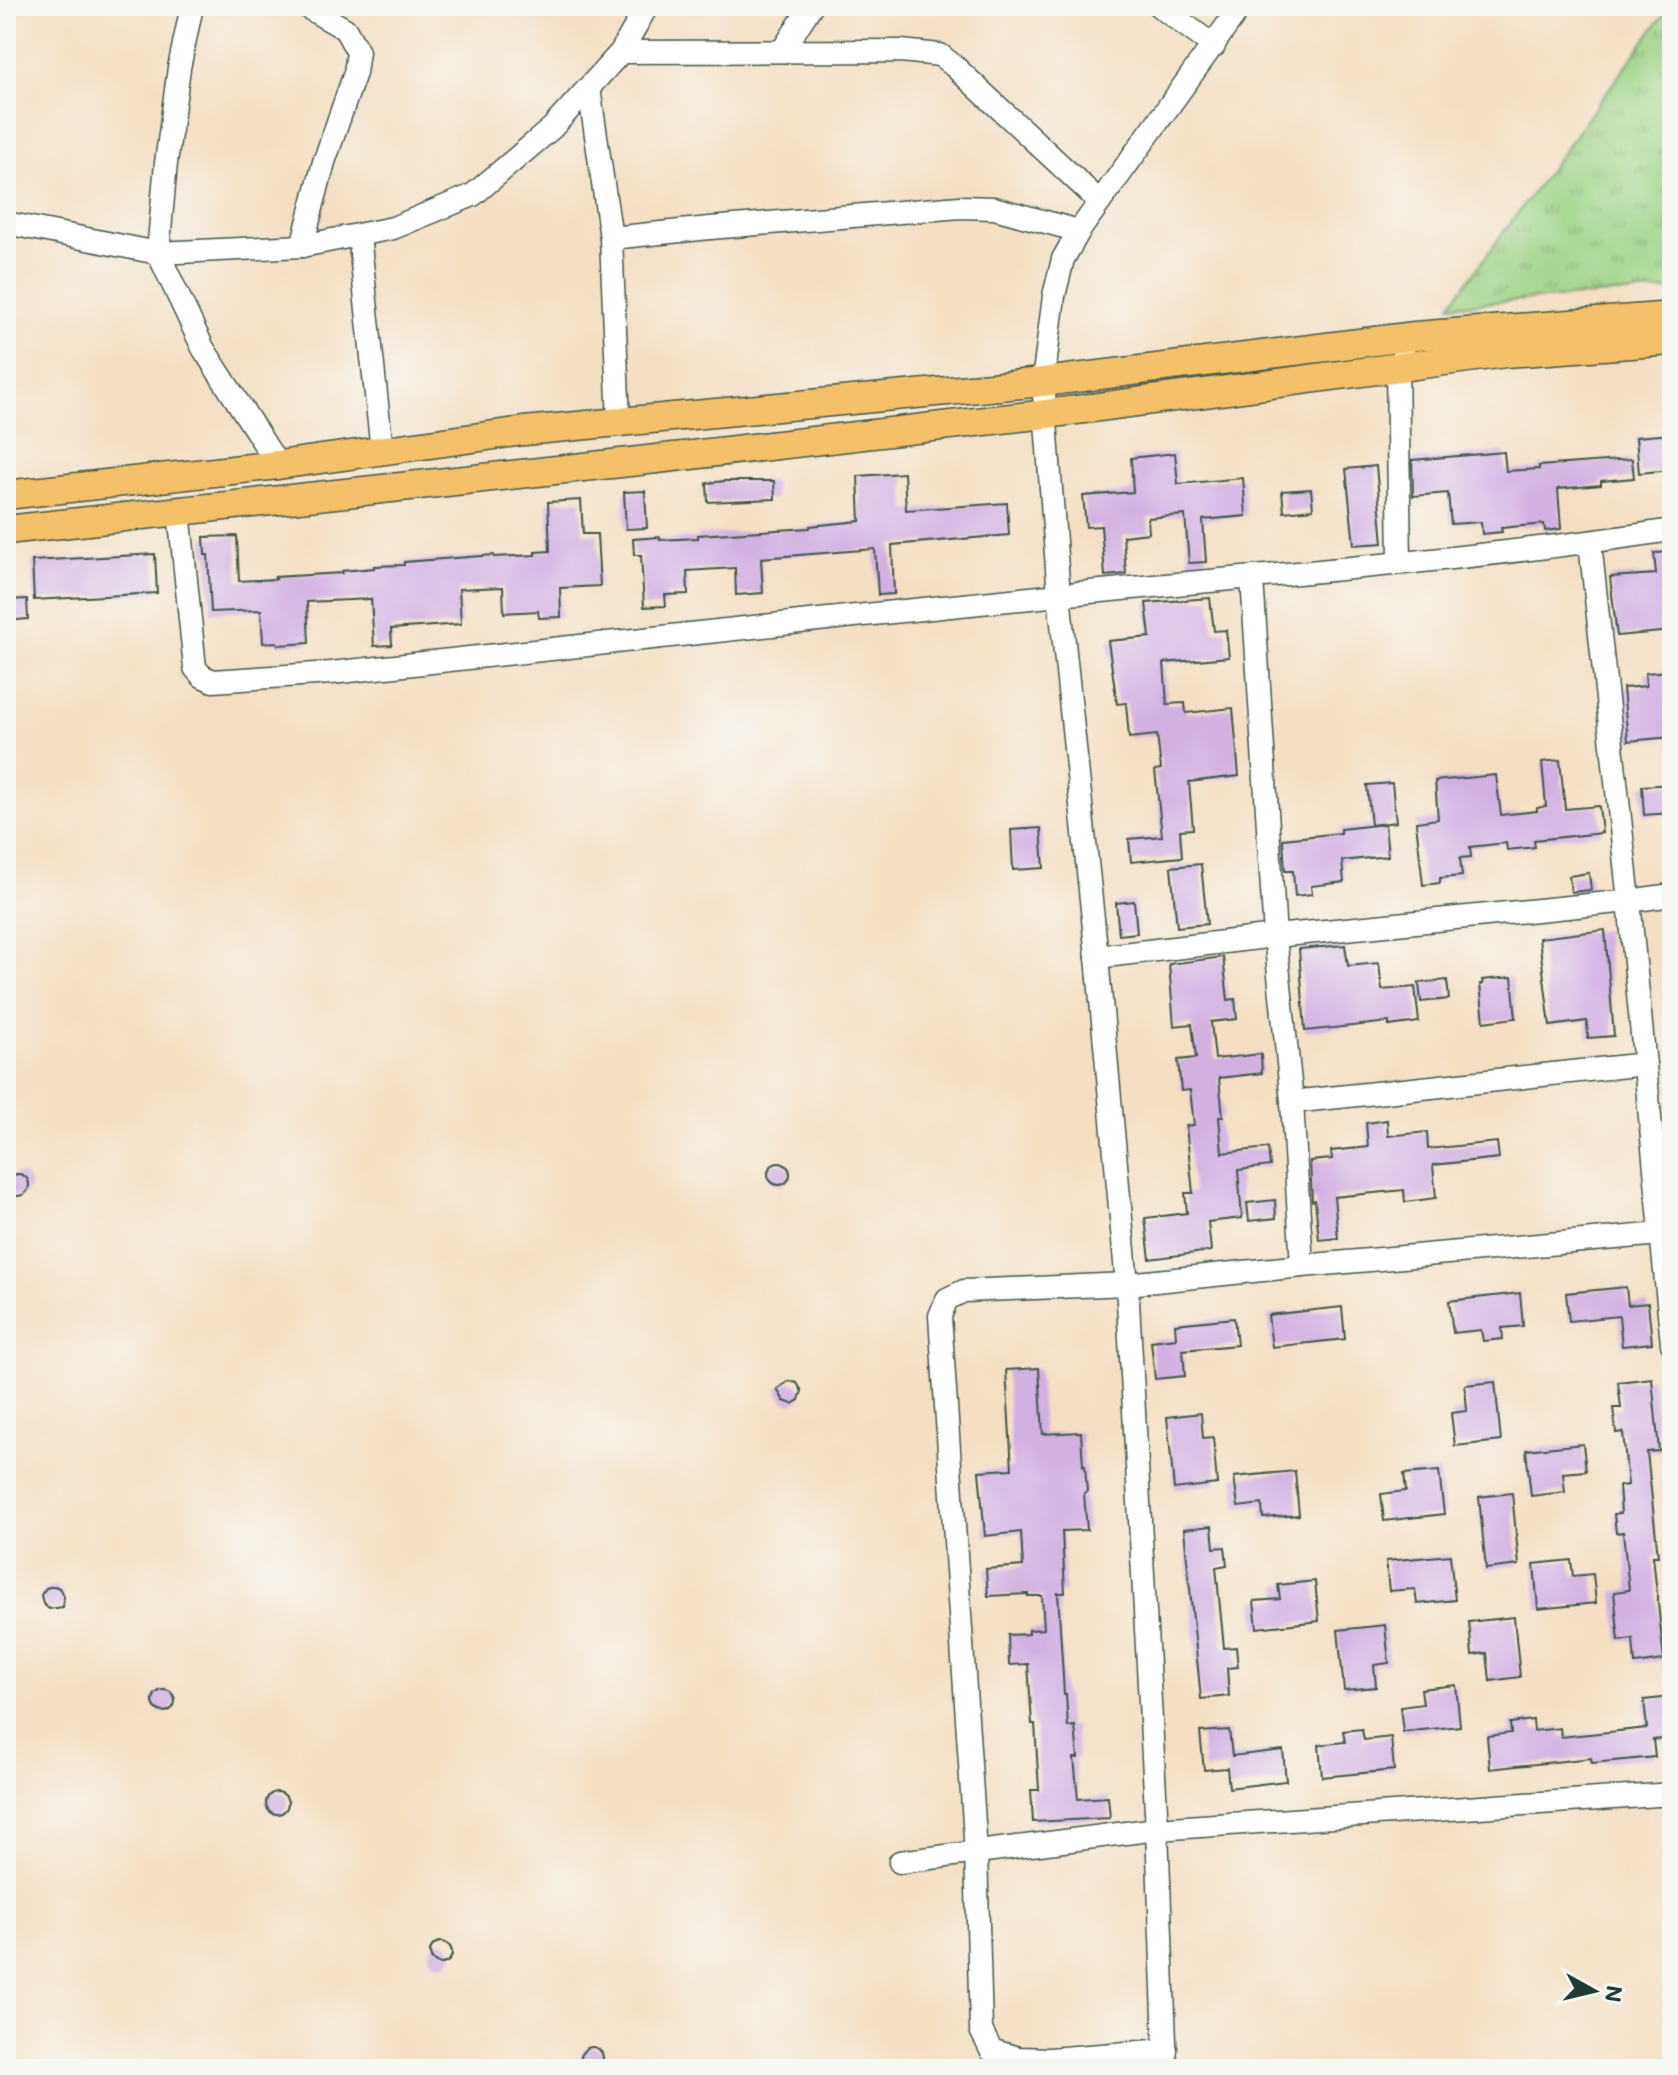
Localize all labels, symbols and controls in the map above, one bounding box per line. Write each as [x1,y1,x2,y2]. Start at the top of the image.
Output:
north arrow [1554,1951,1634,2031]
text: N [1599,1984,1630,2004]

